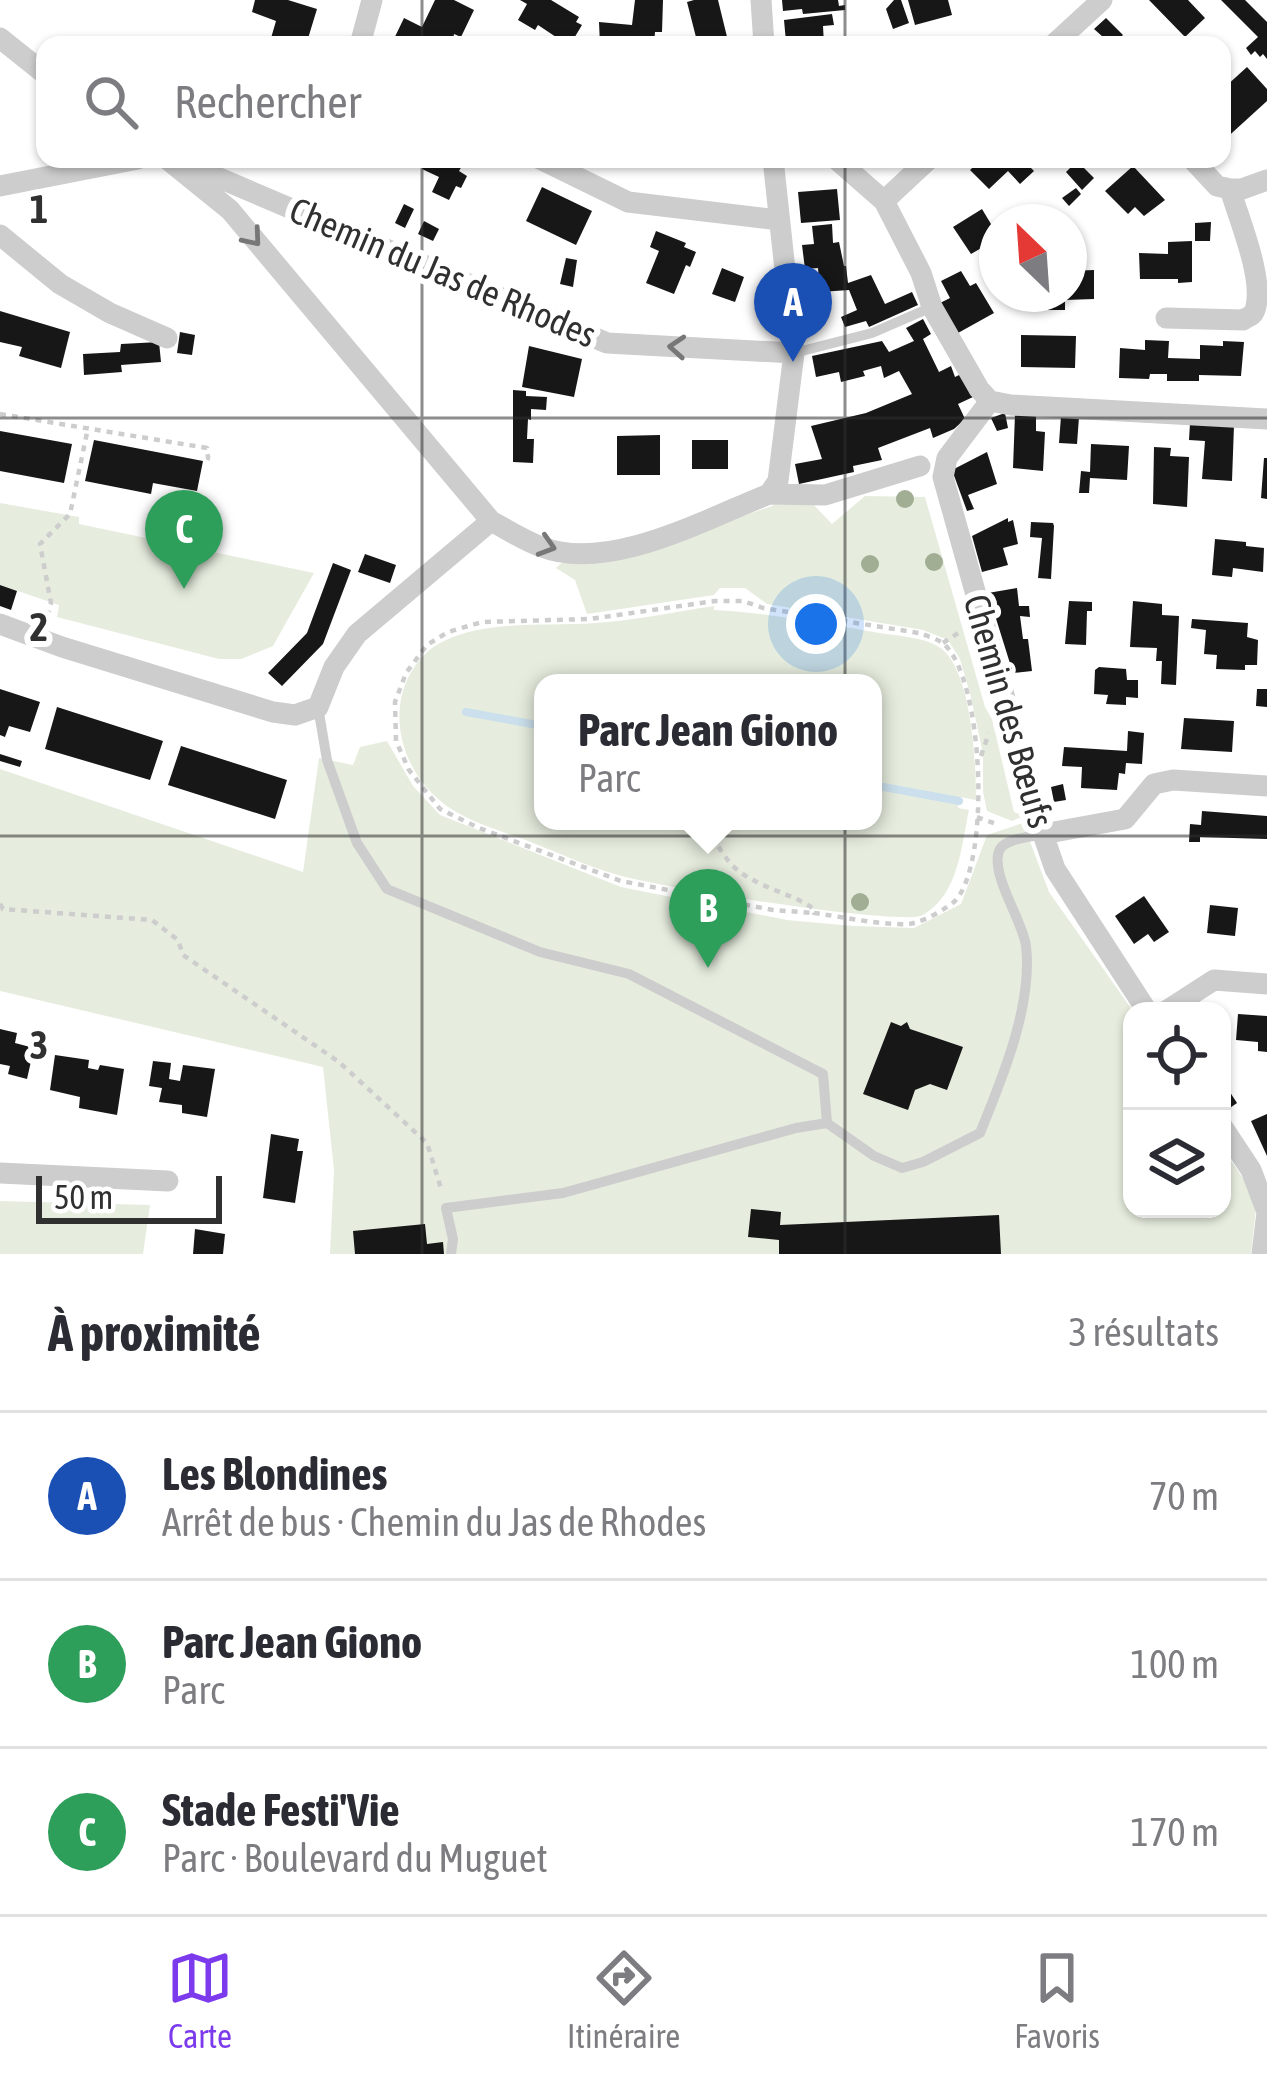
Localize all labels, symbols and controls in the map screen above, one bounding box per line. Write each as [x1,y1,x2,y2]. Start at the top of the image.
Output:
search box [36,36,1231,168]
icon: search [78,69,144,135]
text: Rechercher [174,76,361,128]
text: 1 [30,187,48,231]
street label: Chemin du Jas de Rhodes [284,188,602,356]
north arrow [979,204,1087,312]
one-way arrow [238,224,260,246]
pin: A [754,263,832,362]
one-way arrow [667,335,686,361]
pin: C [145,490,223,589]
one-way arrow [536,532,557,557]
street label: Chemin des Bœufs [956,590,1062,832]
your location [786,594,846,654]
text: 2 [30,605,48,649]
popup [534,674,882,830]
text: Parc Jean Giono [578,704,838,756]
text: Parc [578,756,640,800]
pin: B [669,869,747,968]
map controls [1123,1002,1231,1218]
button: locate [1123,1002,1231,1110]
text: 3 [30,1023,48,1067]
button: layers [1123,1110,1231,1218]
scale bar [36,1170,222,1223]
text: 50 m [54,1178,113,1216]
text: À proximité [48,1303,261,1362]
text: 3 résultats [1069,1310,1219,1354]
text: Les Blondines [162,1448,388,1500]
text: A [77,1474,97,1518]
text: 70 m [1149,1474,1219,1518]
text: Arrêt de bus · Chemin du Jas de Rhodes [162,1500,706,1544]
text: Parc Jean Giono [162,1616,422,1668]
text: B [78,1642,96,1686]
text: 100 m [1131,1642,1219,1686]
text: Parc [162,1668,224,1712]
text: Stade Festi'Vie [162,1784,400,1836]
text: C [78,1810,96,1854]
text: 170 m [1131,1810,1219,1854]
text: Parc · Boulevard du Muguet [162,1836,548,1880]
tab: Carte [167,1945,233,2055]
tab: Itinéraire [567,1945,680,2055]
tab: Favoris [1014,1945,1100,2055]

